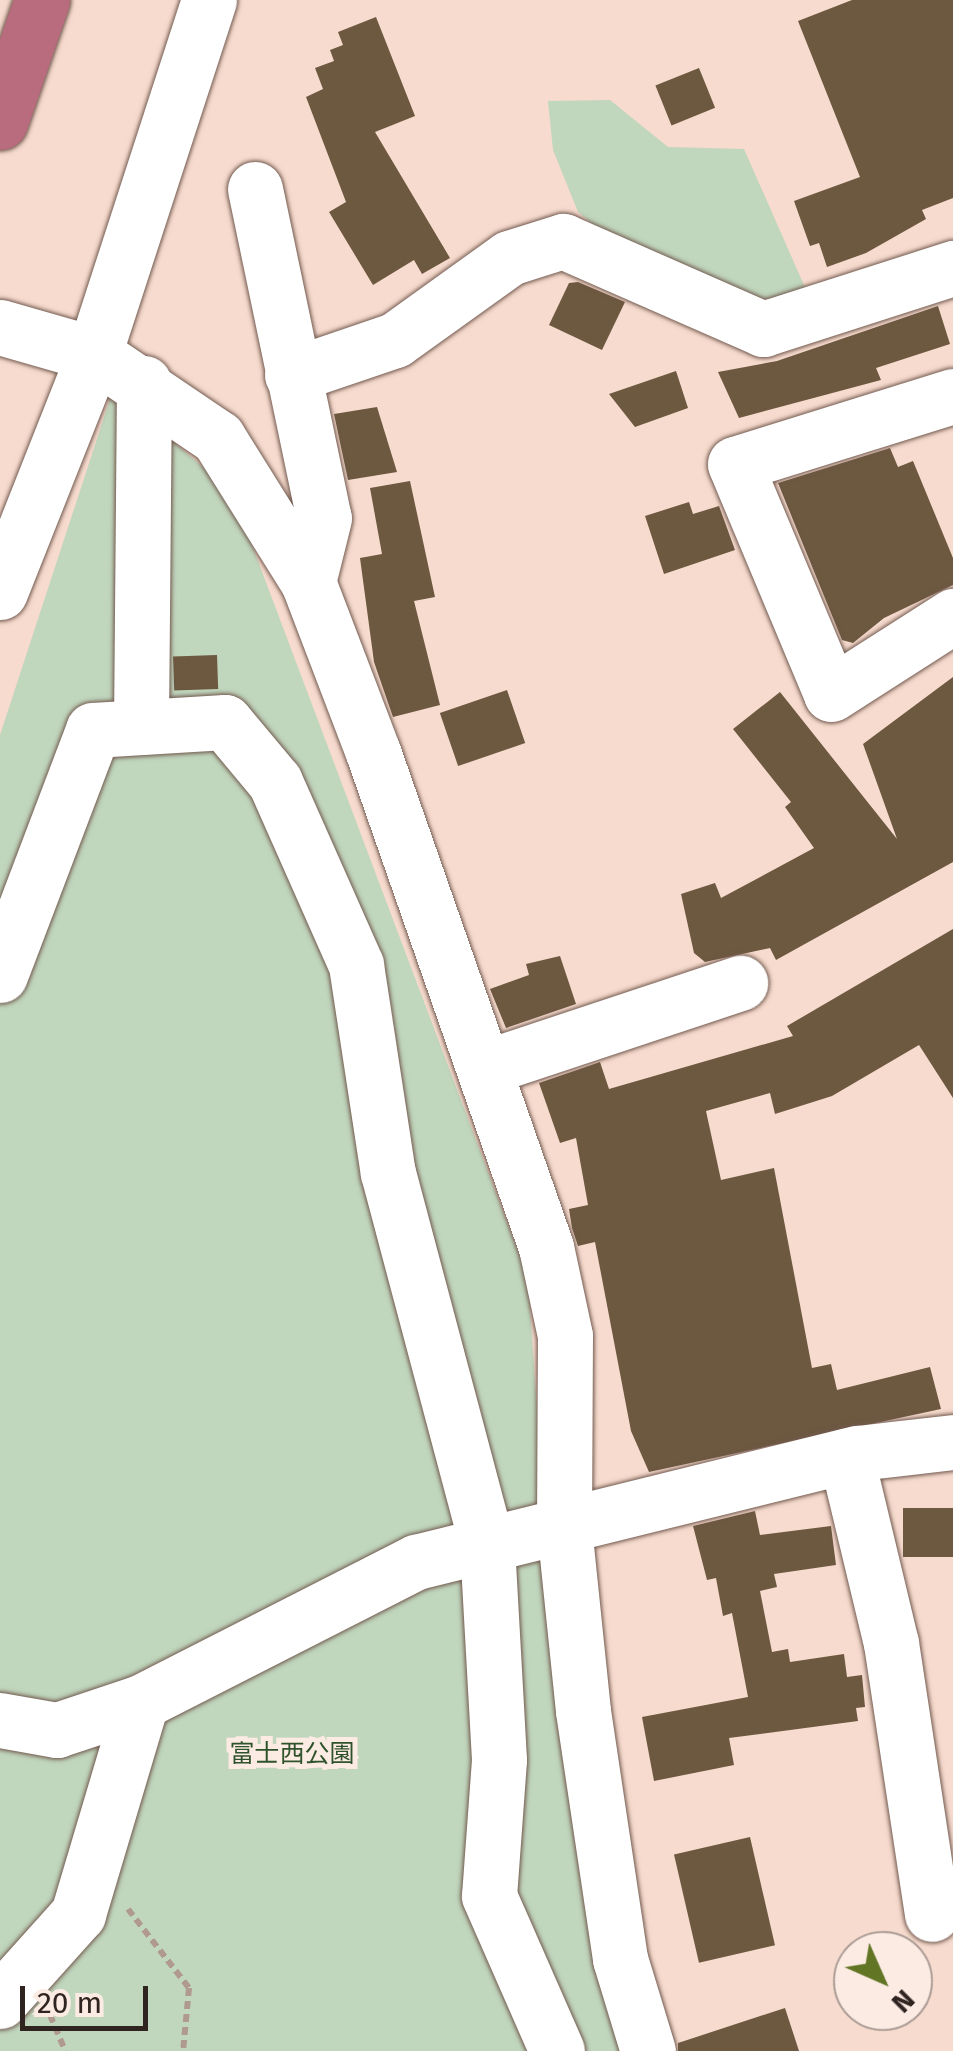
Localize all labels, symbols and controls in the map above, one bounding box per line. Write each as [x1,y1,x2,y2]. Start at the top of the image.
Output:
park label: 富士西公園 [230,1739,354,1769]
north arrow [833,1931,933,2031]
scale bar [25,1966,152,2028]
text: N [885,1983,921,2019]
text: 20 m [37,1985,102,2021]

